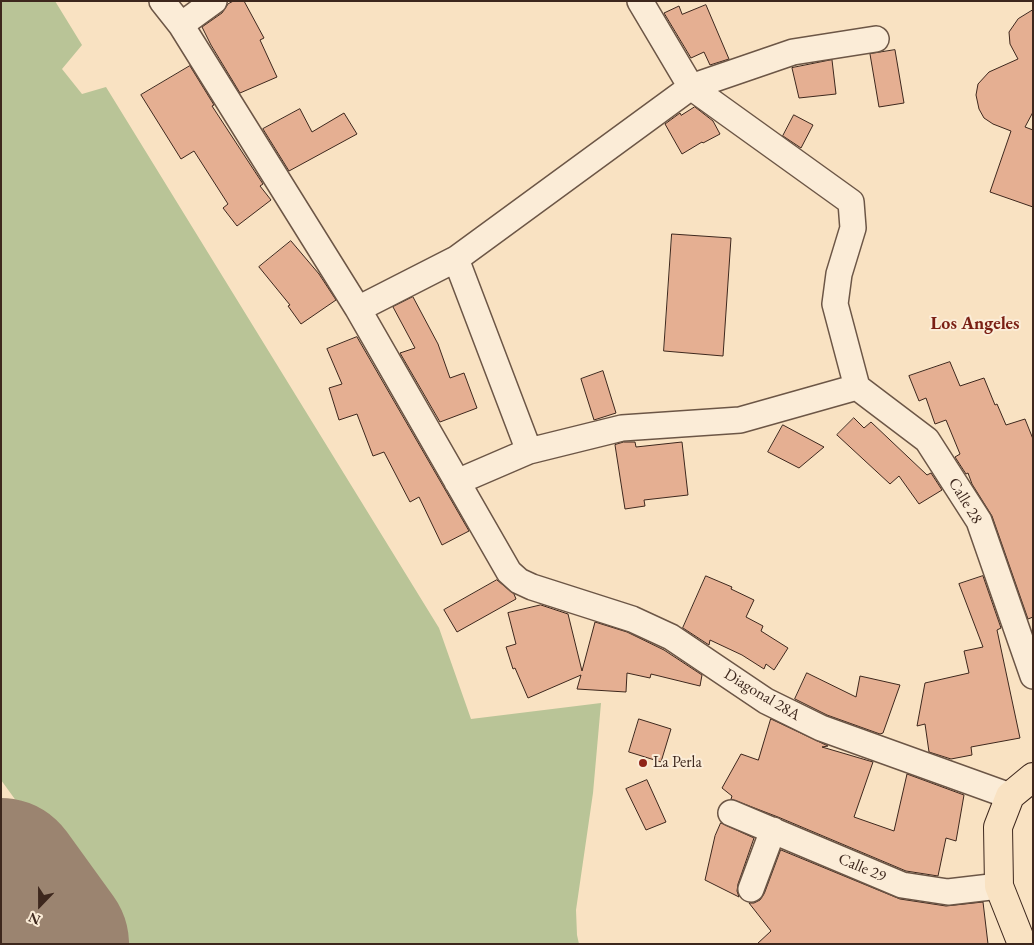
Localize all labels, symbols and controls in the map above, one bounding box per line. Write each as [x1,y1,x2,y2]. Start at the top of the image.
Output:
district label: Los Angeles [931,313,1019,335]
street label: Calle 28 [944,475,986,527]
street label: Diagonal 28A [720,665,804,725]
place label: La Perla [653,753,702,773]
marker: La Perla [637,757,649,769]
street label: Calle 29 [835,849,889,887]
north arrow [15,880,65,930]
text: N [26,908,43,929]

